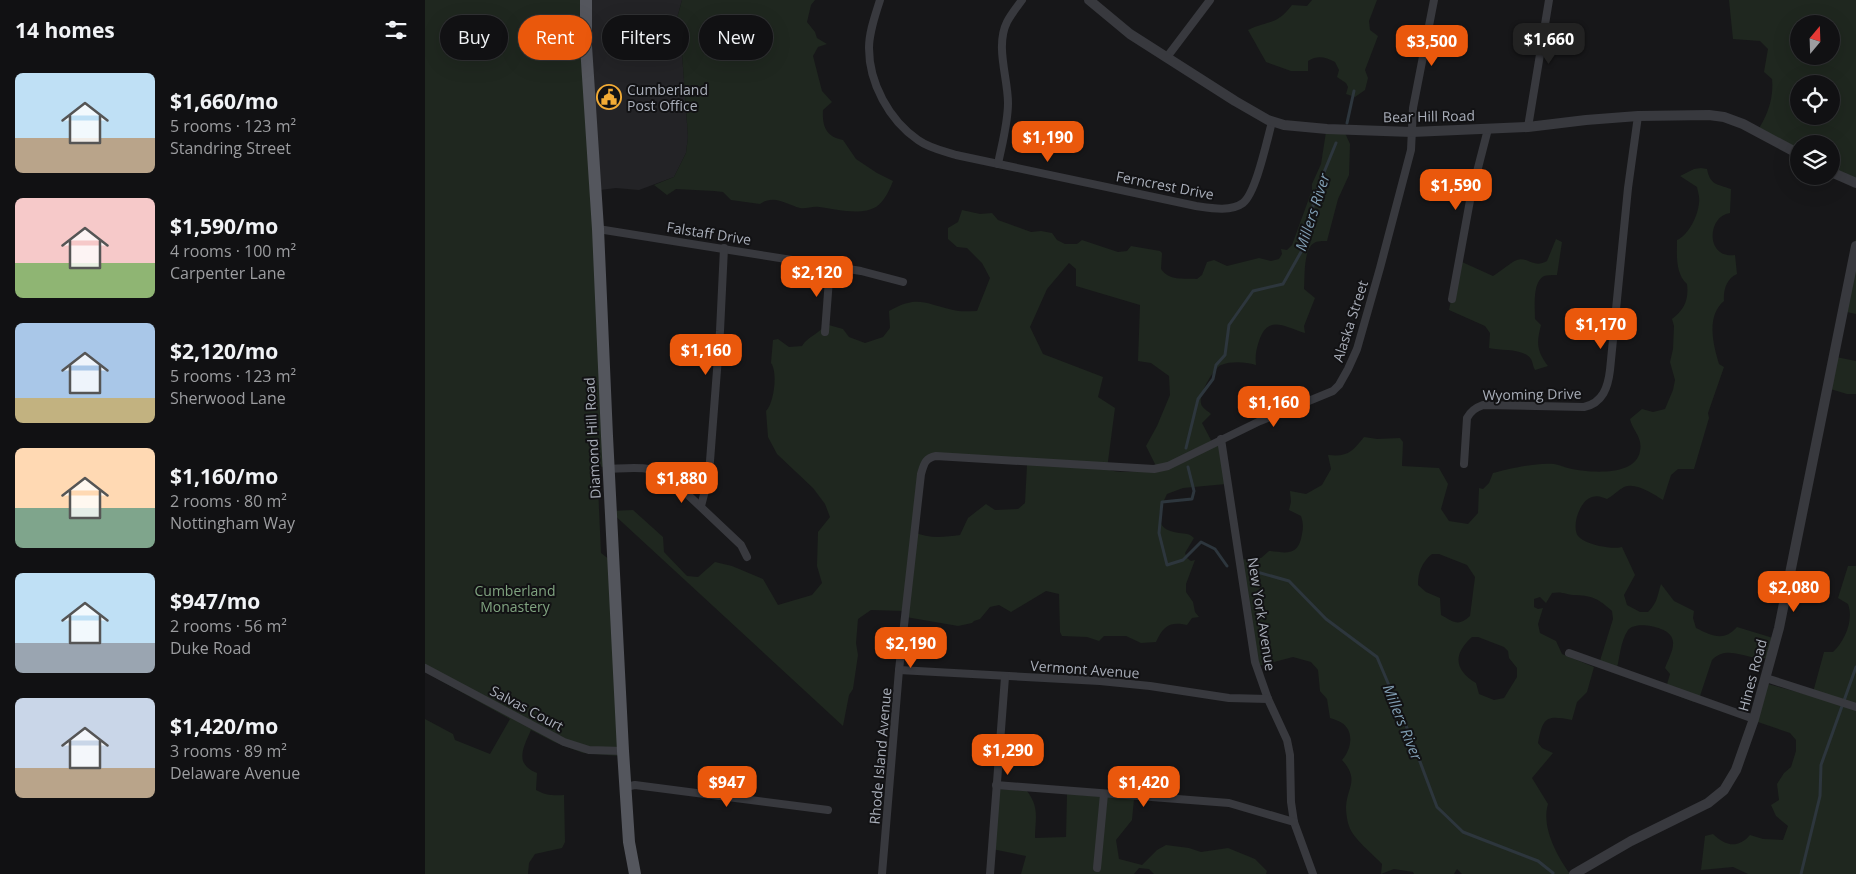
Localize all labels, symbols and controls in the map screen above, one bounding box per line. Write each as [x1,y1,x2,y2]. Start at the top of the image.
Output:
chip: Buy [440,15,508,60]
chip: Rent [518,15,592,60]
chip: Filters [602,15,689,60]
chip: New [699,15,773,60]
north arrow [1790,15,1840,65]
map controls [1790,15,1840,185]
text: 14 homes [15,16,115,44]
icon: filters [382,16,410,44]
pin: $1,660 [1508,22,1590,65]
pin: $3,500 [1391,24,1473,67]
text: $1,660 [1524,28,1574,50]
text: $3,500 [1407,30,1457,52]
button: locate [1790,75,1840,125]
place label: Cumberland Post Office [627,80,708,115]
public building icon: Cumberland Post Office [596,84,622,110]
text: $1,660/mo [170,87,278,115]
icon: home [55,93,115,153]
street label: Bear Hill Road [1383,106,1475,126]
text: 5 rooms · 123 m² [170,115,296,137]
pin: $1,190 [1007,120,1089,163]
text: $1,190 [1023,126,1073,148]
button: layers [1790,135,1840,185]
text: Standring Street [170,137,291,159]
street label: Ferncrest Drive [1114,166,1216,204]
pin: $1,590 [1415,168,1497,211]
water label: Millers River [1290,170,1334,253]
text: $1,590 [1431,174,1481,196]
text: $1,590/mo [170,212,278,240]
street label: Falstaff Drive [665,217,753,249]
icon: home [55,218,115,278]
text: 4 rooms · 100 m² [170,240,296,262]
pin: $2,120 [776,256,858,298]
text: $2,120 [792,261,842,283]
text: Carpenter Lane [170,262,286,284]
street label: Alaska Street [1328,278,1372,364]
pin: $1,170 [1560,308,1642,350]
text: $1,170 [1576,313,1626,335]
pin: $1,160 [665,334,747,376]
text: $2,120/mo [170,337,278,365]
text: $1,160 [681,339,731,361]
icon: home [55,343,115,403]
text: 5 rooms · 123 m² [170,365,296,387]
street label: Diamond Hill Road [579,377,605,499]
street label: Wyoming Drive [1482,384,1582,404]
pin: $1,160 [1233,386,1315,428]
text: Sherwood Lane [170,387,286,409]
text: $1,160 [1249,391,1299,413]
text: $1,160/mo [170,462,278,490]
pin: $1,880 [641,462,723,504]
text: $1,880 [657,467,707,489]
icon: home [55,468,115,528]
text: 2 rooms · 80 m² [170,490,287,512]
text: Nottingham Way [170,512,295,534]
street label: New York Avenue [1244,556,1280,672]
pin: $2,080 [1753,570,1835,613]
text: $2,080 [1769,576,1819,598]
park label: Cumberland Monastery [475,581,555,616]
text: $947/mo [170,587,260,615]
icon: home [55,593,115,653]
text: 2 rooms · 56 m² [170,615,287,637]
pin: $2,190 [870,626,952,669]
text: $2,190 [886,632,936,654]
text: Duke Road [170,637,251,659]
street label: Hines Road [1733,637,1771,713]
street label: Vermont Avenue [1030,656,1140,682]
street label: Salvas Court [487,681,567,735]
water label: Millers River [1379,681,1428,764]
street label: Rhode Island Avenue [865,687,895,825]
text: $1,420/mo [170,712,278,740]
icon: home [55,718,115,778]
pin: $1,290 [967,734,1049,776]
text: $1,290 [983,739,1033,761]
text: 3 rooms · 89 m² [170,740,287,762]
text: Delaware Avenue [170,762,300,784]
pin: $947 [697,766,757,808]
pin: $1,420 [1103,766,1185,808]
text: $947 [709,771,745,793]
text: $1,420 [1119,771,1169,793]

